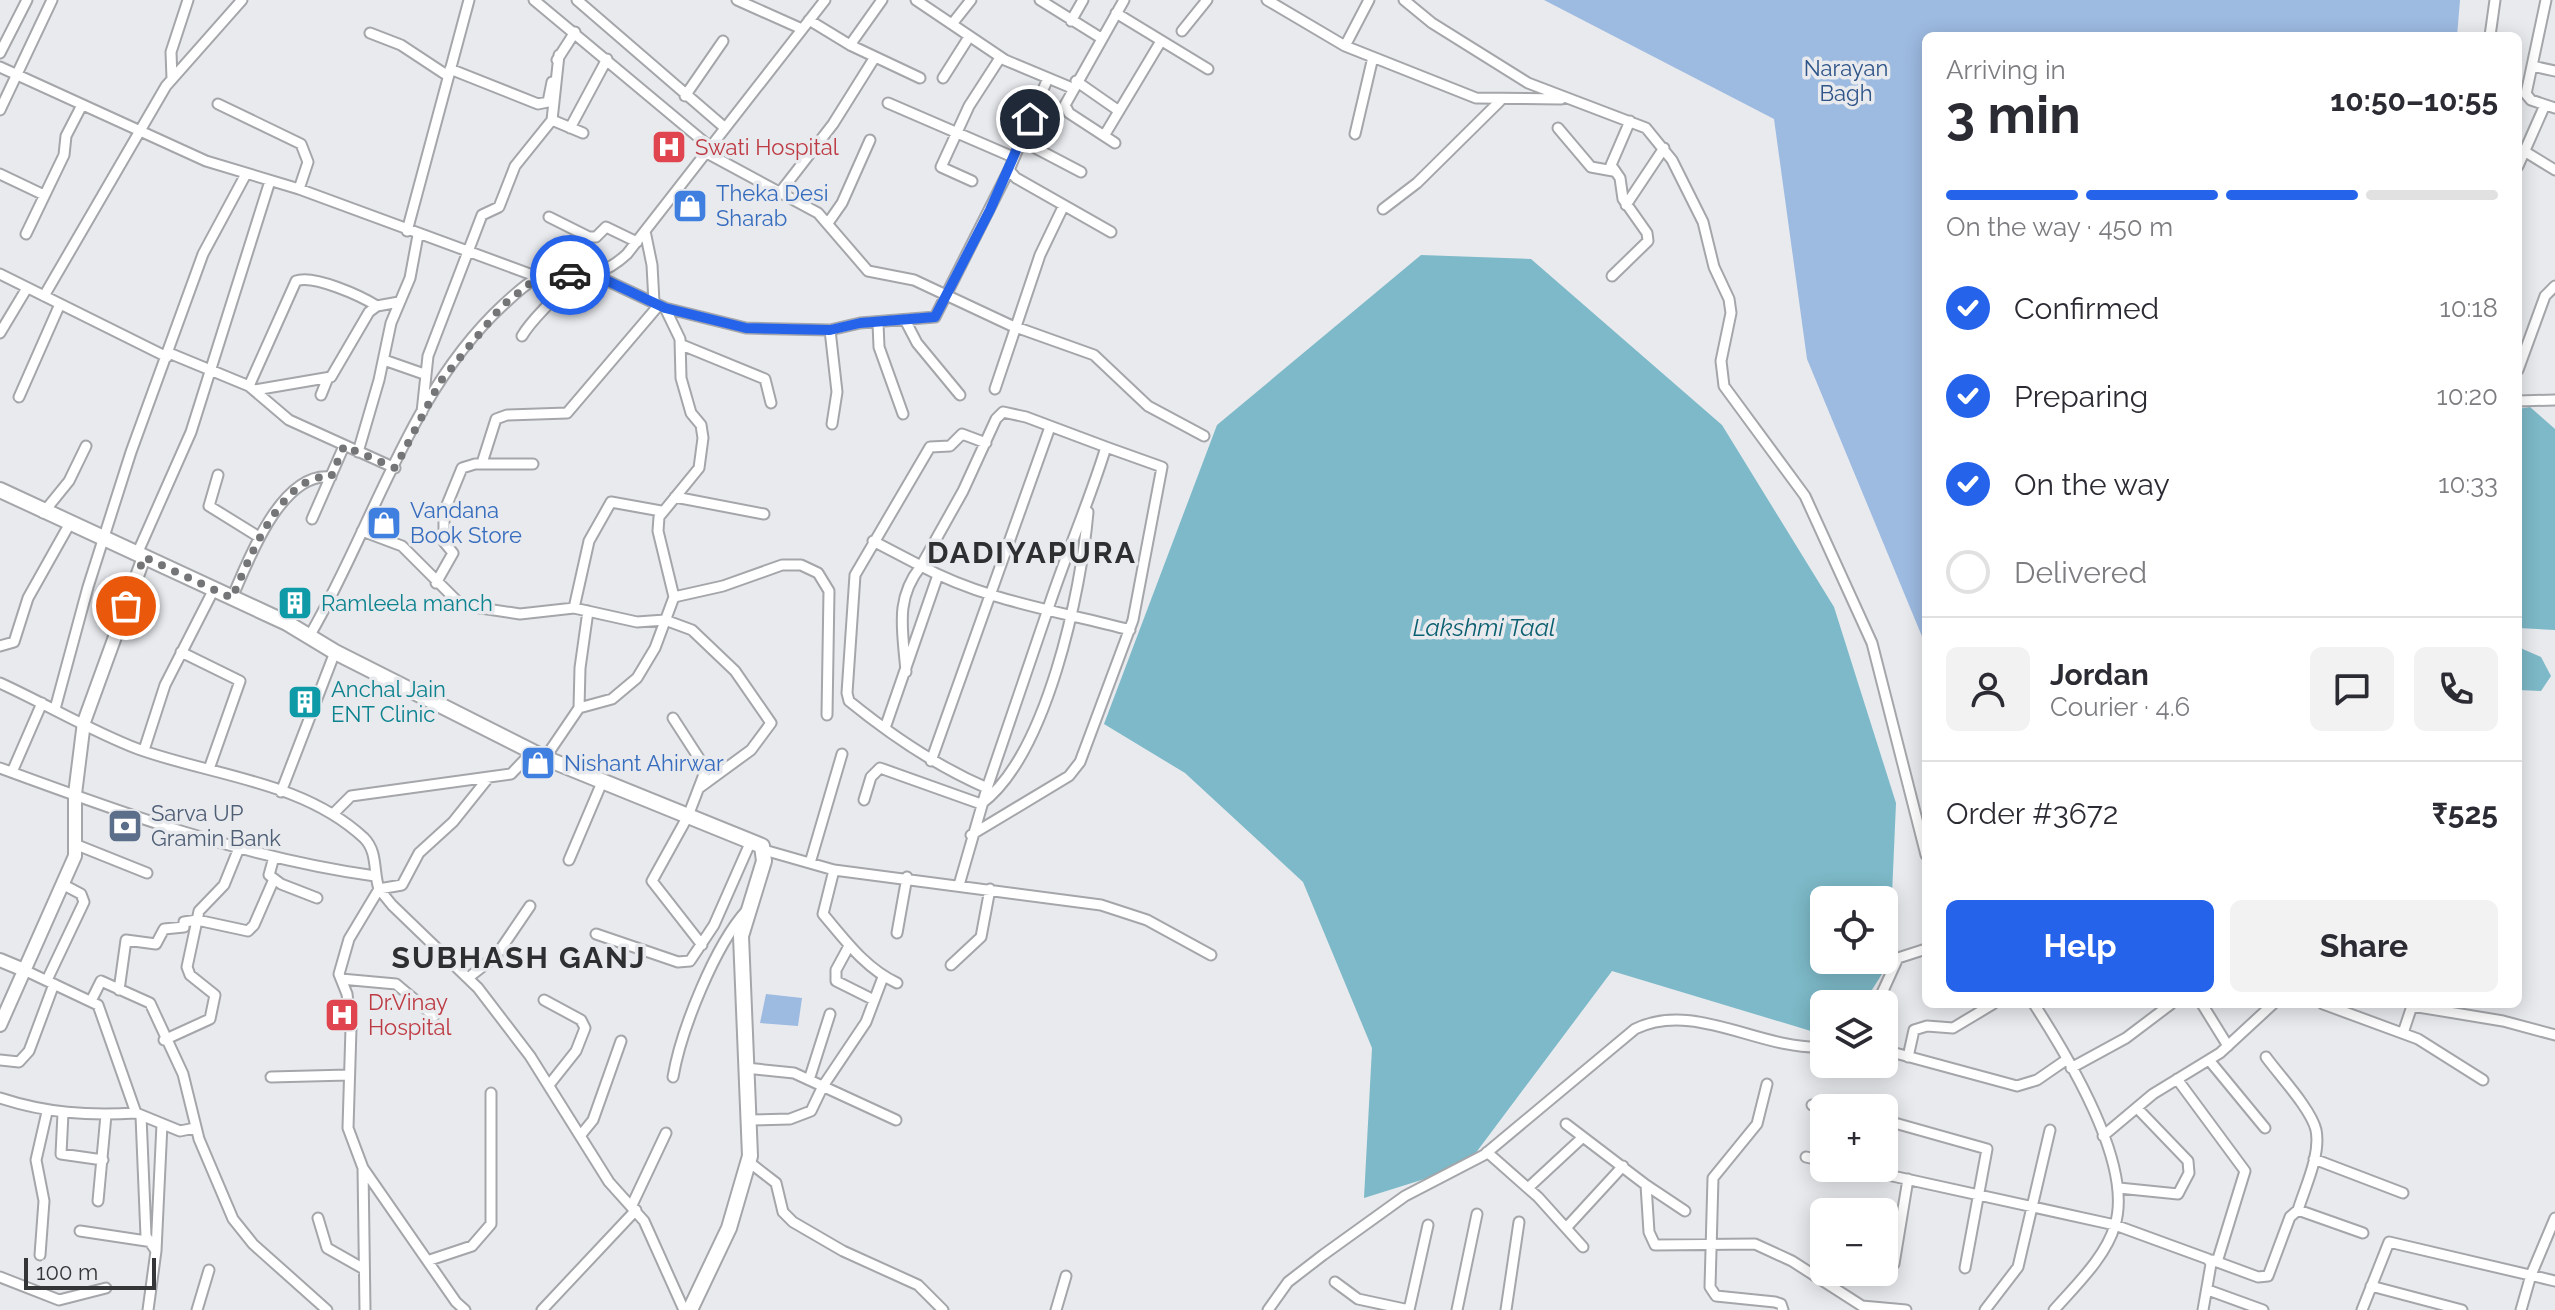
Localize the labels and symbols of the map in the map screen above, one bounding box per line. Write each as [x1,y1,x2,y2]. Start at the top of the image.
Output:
park label: Narayan Bagh [1804,55,1888,106]
pin [996,85,1064,153]
hospital icon: Swati Hospital [650,128,688,166]
place label: Swati Hospital [695,134,839,160]
place label: Theka Desi Sharab [716,180,828,231]
shop icon: Theka Desi Sharab [671,187,709,225]
courier [530,235,610,315]
place label: Vandana Book Store [410,497,522,548]
shop icon: Vandana Book Store [365,504,403,542]
district label: DADIYAPURA [927,535,1137,570]
pin [92,572,160,640]
building icon: Ramleela manch [276,584,314,622]
place label: Ramleela manch [321,590,493,616]
water label: Lakshmi Taal [1413,613,1555,642]
place label: Anchal Jain ENT Clinic [331,676,446,727]
building icon: Anchal Jain ENT Clinic [286,683,324,721]
shop icon: Nishant Ahirwar [519,744,557,782]
place label: Nishant Ahirwar [564,750,724,776]
place label: Sarva UP Gramin Bank [151,800,281,851]
bank icon: Sarva UP Gramin Bank [106,807,144,845]
district label: SUBHASH GANJ [392,940,647,975]
place label: Dr.Vinay Hospital [368,989,451,1040]
hospital icon: Dr.Vinay Hospital [323,996,361,1034]
scale bar [24,1254,156,1290]

